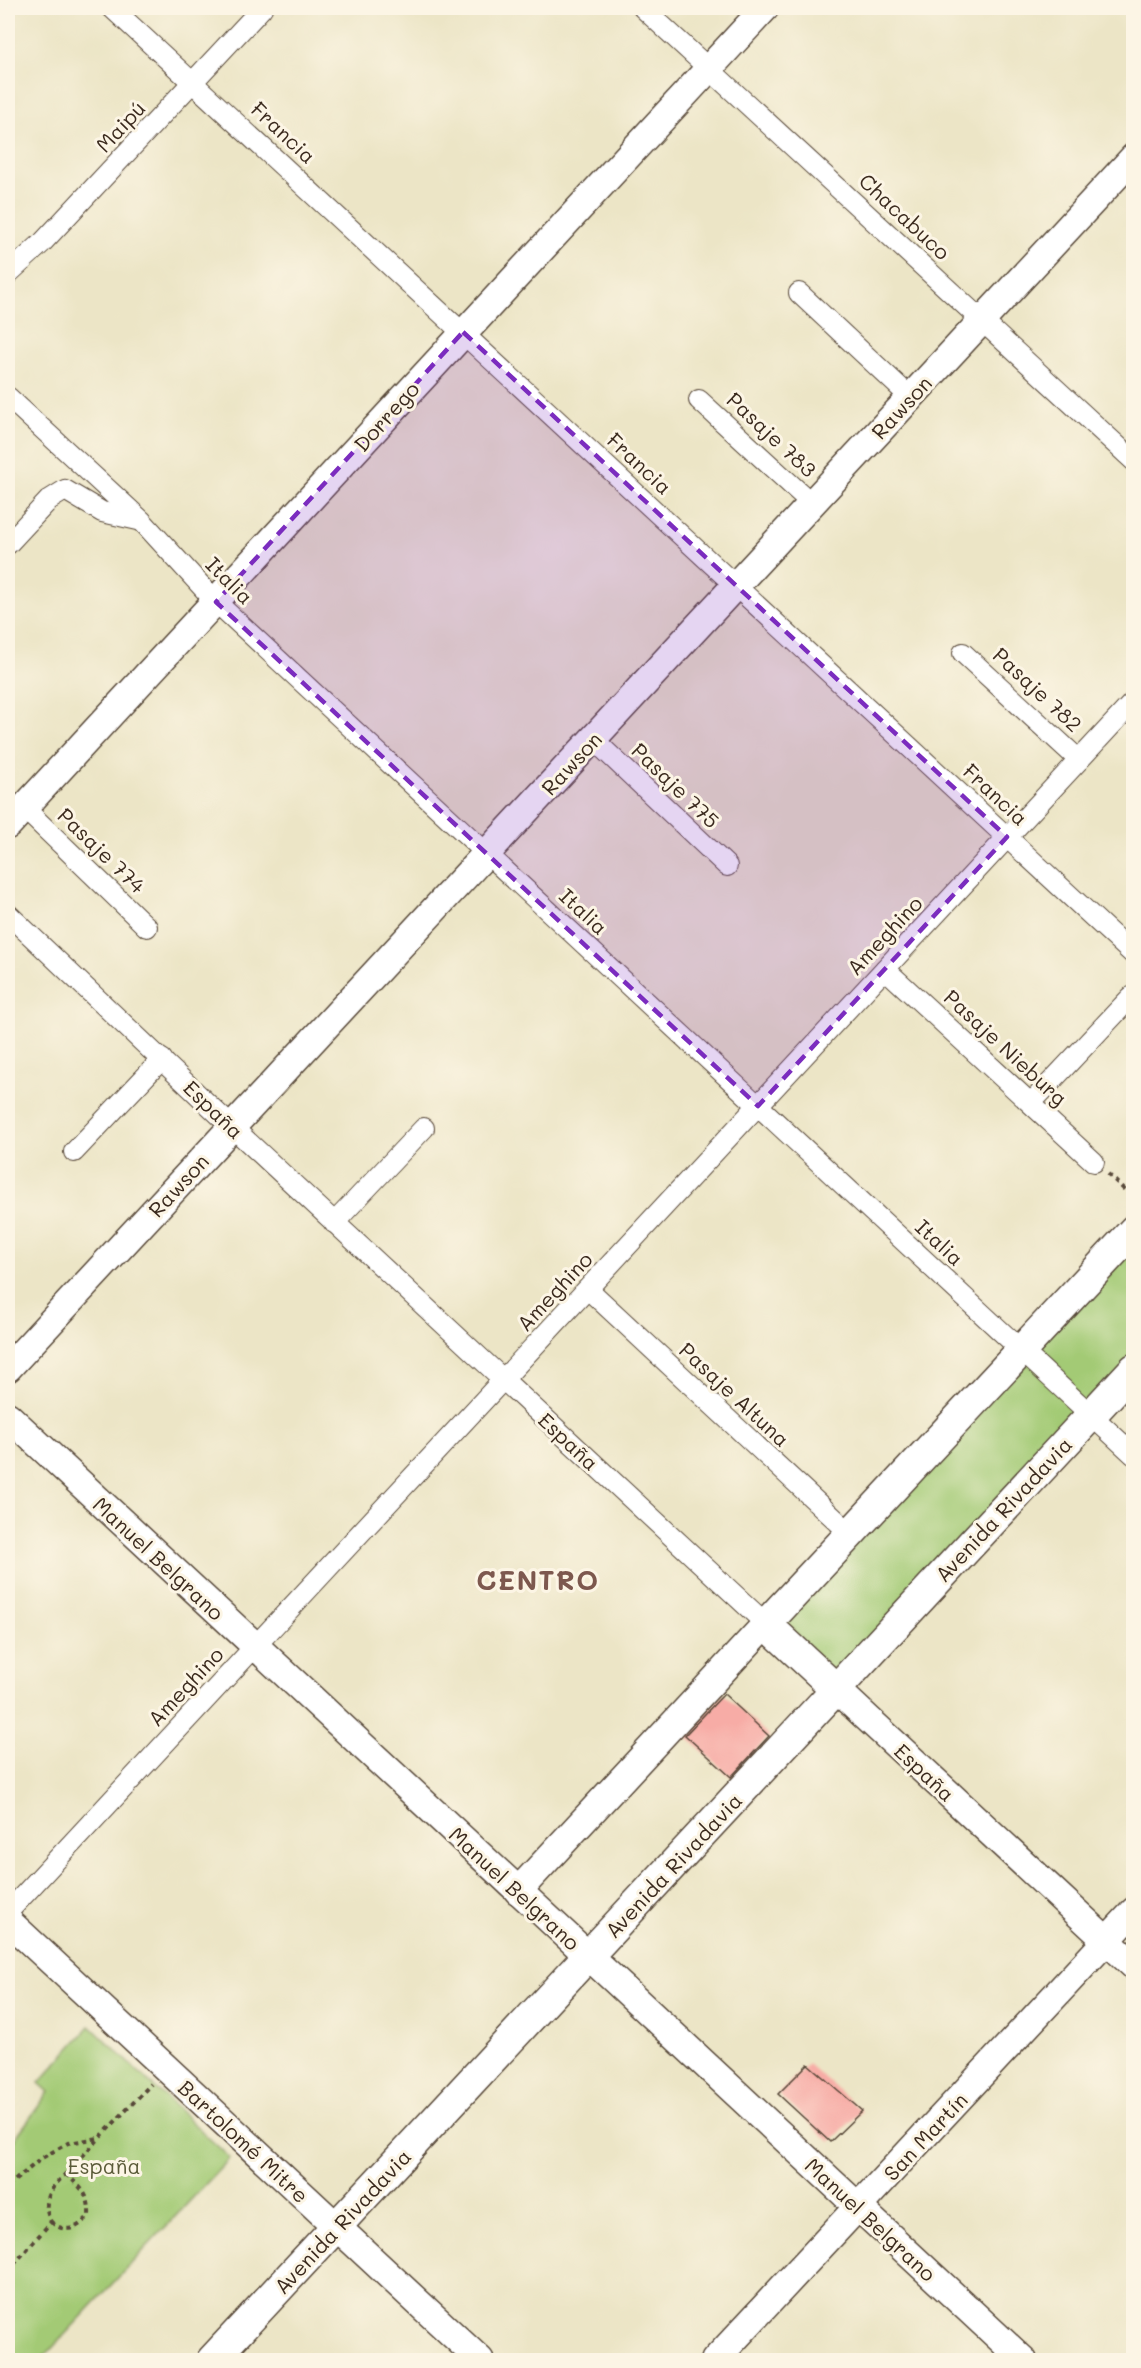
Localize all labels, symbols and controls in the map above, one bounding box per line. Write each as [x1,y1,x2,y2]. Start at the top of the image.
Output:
street label: Maipú [89,95,151,157]
street label: Francia [246,95,322,169]
street label: Chacabuco [854,167,956,265]
street label: Rawson [865,370,937,444]
street label: Dorrego [347,375,425,457]
street label: Pasaje 783 [722,386,822,482]
street label: Francia [602,426,678,500]
street label: Italia [201,551,259,609]
street label: Pasaje 782 [988,641,1088,737]
street label: Rawson [535,726,607,800]
street label: Pasaje 775 [626,737,726,833]
street label: Francia [958,757,1034,831]
street label: Pasaje 774 [52,802,152,899]
street label: Italia [554,882,614,940]
street label: Ameghino [840,890,928,980]
street label: Pasaje Nieburg [939,983,1073,1111]
street label: España [178,1074,250,1144]
street label: Rawson [142,1148,214,1222]
street label: Italia [910,1213,970,1271]
street label: Ameghino [510,1246,598,1336]
street label: Pasaje Altuna [674,1336,796,1452]
street label: España [533,1406,605,1476]
street label: Avenida Rivadavia [929,1431,1077,1587]
street label: Manuel Belgrano [88,1490,230,1626]
district label: CENTRO [476,1562,600,1597]
street label: Ameghino [141,1641,229,1731]
street label: España [889,1737,961,1807]
street label: Avenida Rivadavia [599,1787,747,1943]
street label: Manuel Belgrano [444,1820,586,1956]
street label: Bartolomé Mitre [173,2074,315,2208]
street label: San Martín [877,2086,973,2186]
street label: Avenida Rivadavia [268,2143,416,2299]
street label: Manuel Belgrano [800,2151,942,2287]
park label: España [68,2152,141,2179]

